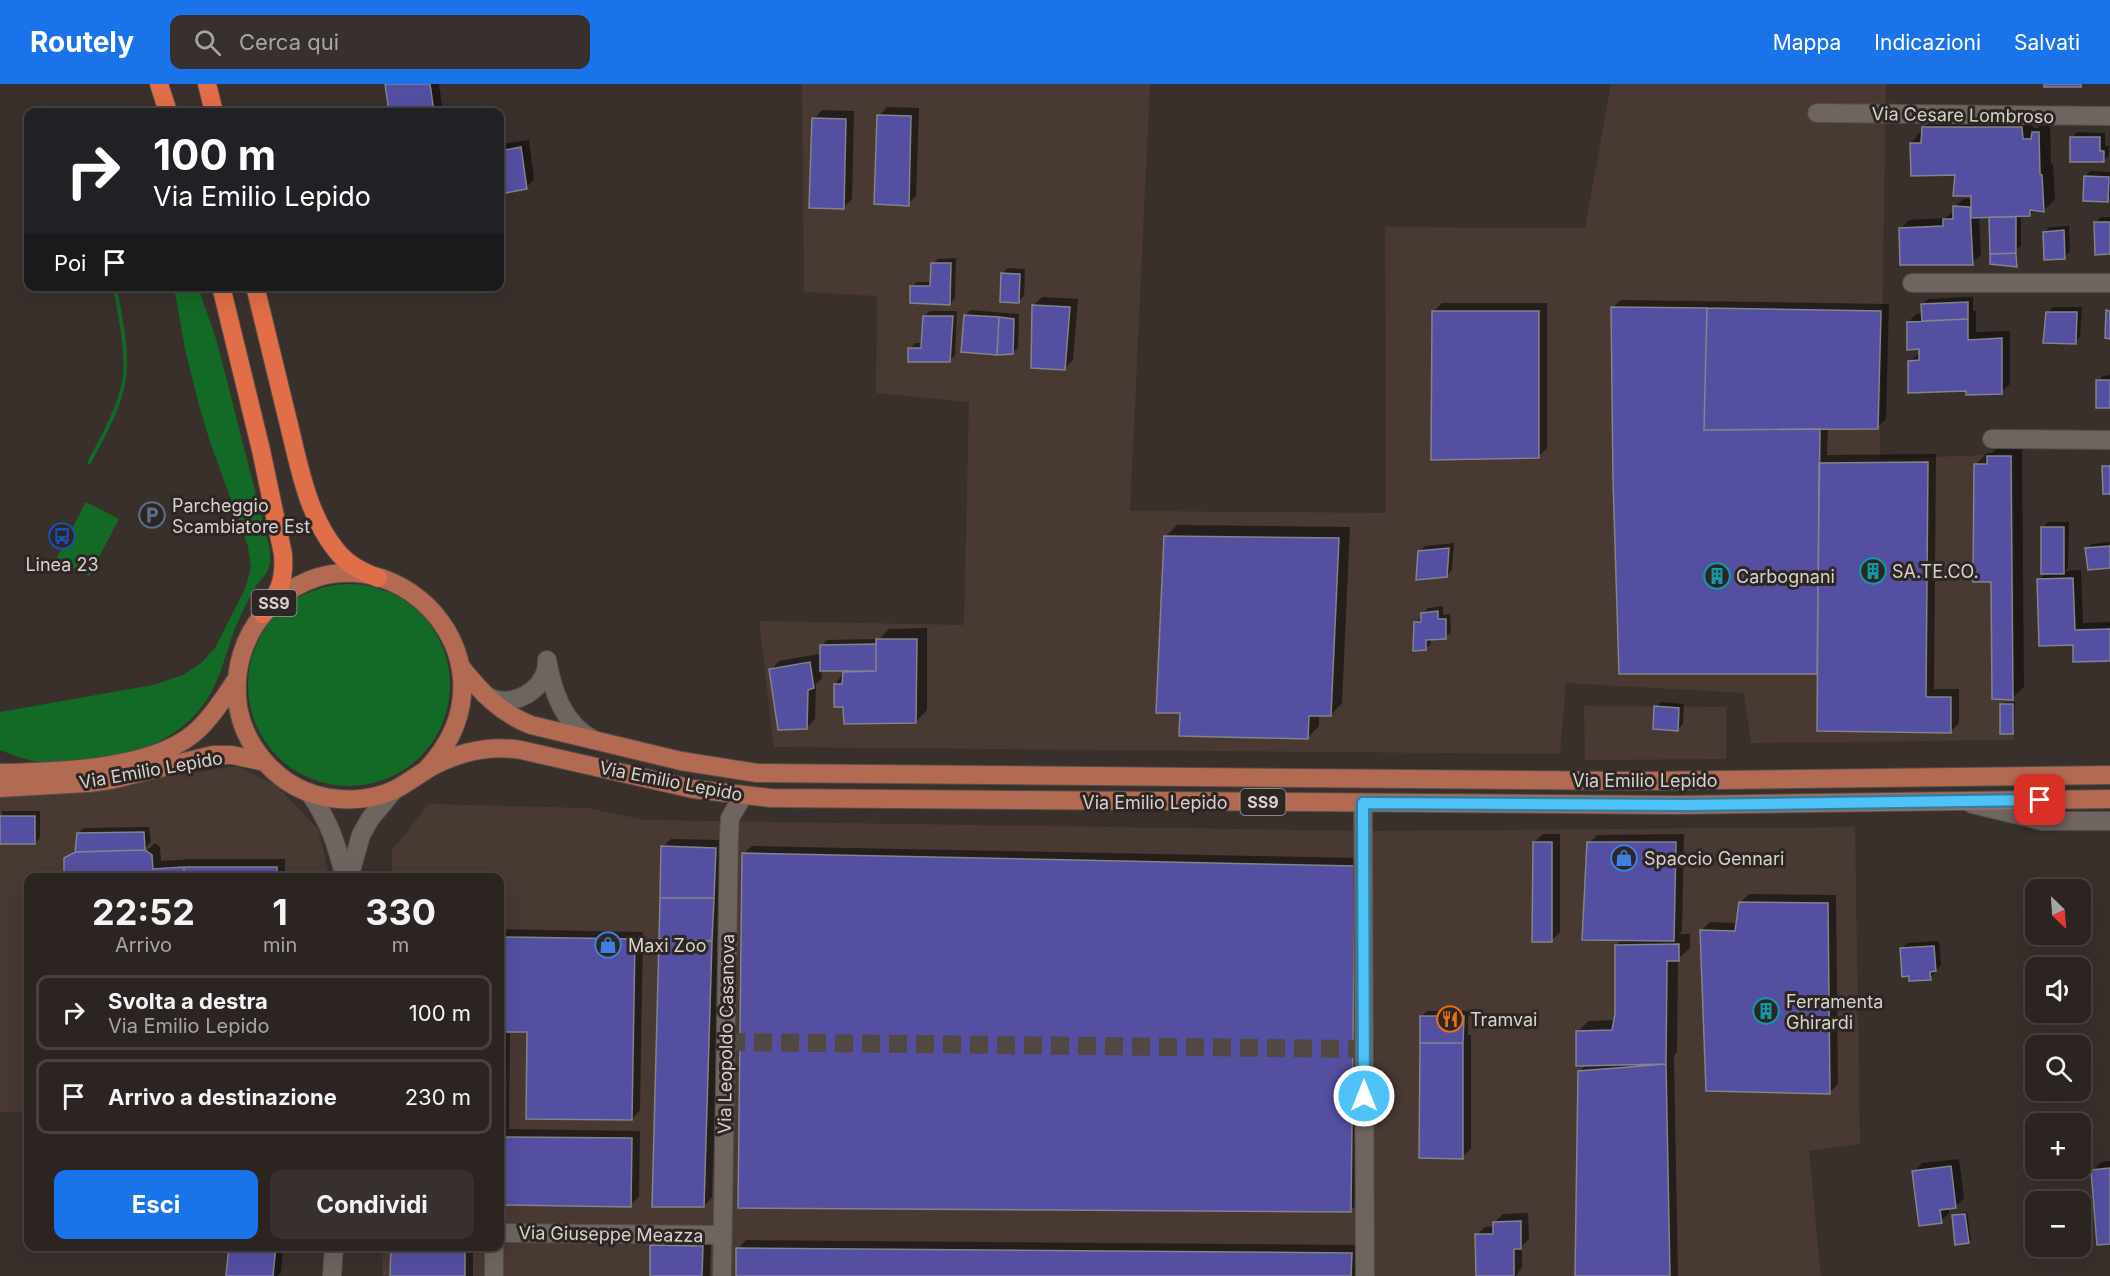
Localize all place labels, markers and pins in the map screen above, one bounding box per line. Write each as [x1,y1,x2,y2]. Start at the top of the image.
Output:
place label: Parcheggio Scambiatore Est [172,495,310,537]
parking icon: Parcheggio Scambiatore Est [137,500,167,530]
bus stop icon: Linea 23 [47,521,77,551]
place label: Linea 23 [25,554,99,575]
building icon: SA.TE.CO. [1858,556,1888,586]
building icon: Carbognani [1702,561,1732,591]
place label: SA.TE.CO. [1892,561,1979,582]
place label: Carbognani [1736,566,1835,587]
pin [2014,774,2065,825]
shop icon: Spaccio Gennari [1609,843,1639,873]
place label: Spaccio Gennari [1644,848,1784,869]
shop icon: Maxi Zoo [593,930,623,960]
place label: Maxi Zoo [628,935,707,956]
place label: Ferramenta Ghirardi [1786,991,1883,1033]
building icon: Ferramenta Ghirardi [1751,996,1781,1026]
restaurant icon: Tramvai [1435,1004,1465,1034]
place label: Tramvai [1470,1009,1537,1030]

